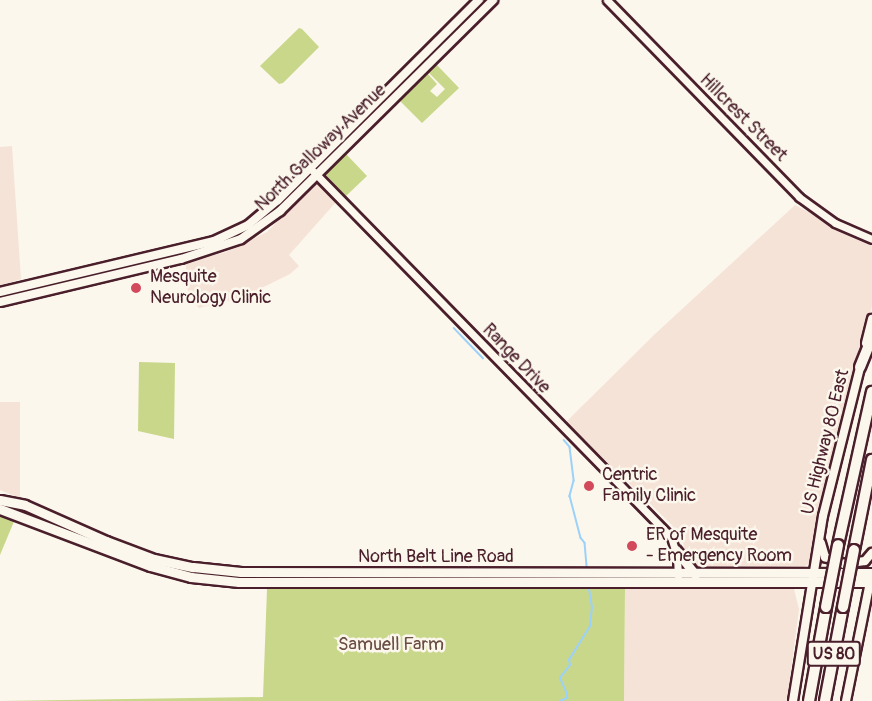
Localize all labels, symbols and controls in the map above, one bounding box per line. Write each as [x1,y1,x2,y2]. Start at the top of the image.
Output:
street label: Hillcrest Street [695,70,791,166]
street label: North Galloway Avenue [251,80,391,216]
place label: Mesquite Neurology Clinic [150,267,271,310]
marker: Mesquite Neurology Clinic [127,279,145,297]
street label: Range Drive [477,320,555,398]
street label: US Highway 80 East [797,367,855,517]
place label: Centric Family Clinic [602,465,696,508]
marker: Centric Family Clinic [580,477,598,495]
place label: ER of Mesquite - Emergency Room [646,525,792,568]
marker: ER of Mesquite - Emergency Room [623,537,641,555]
street label: North Belt Line Road [358,546,514,568]
park label: Samuell Farm [338,634,444,656]
road number: US 80 [806,641,862,667]

